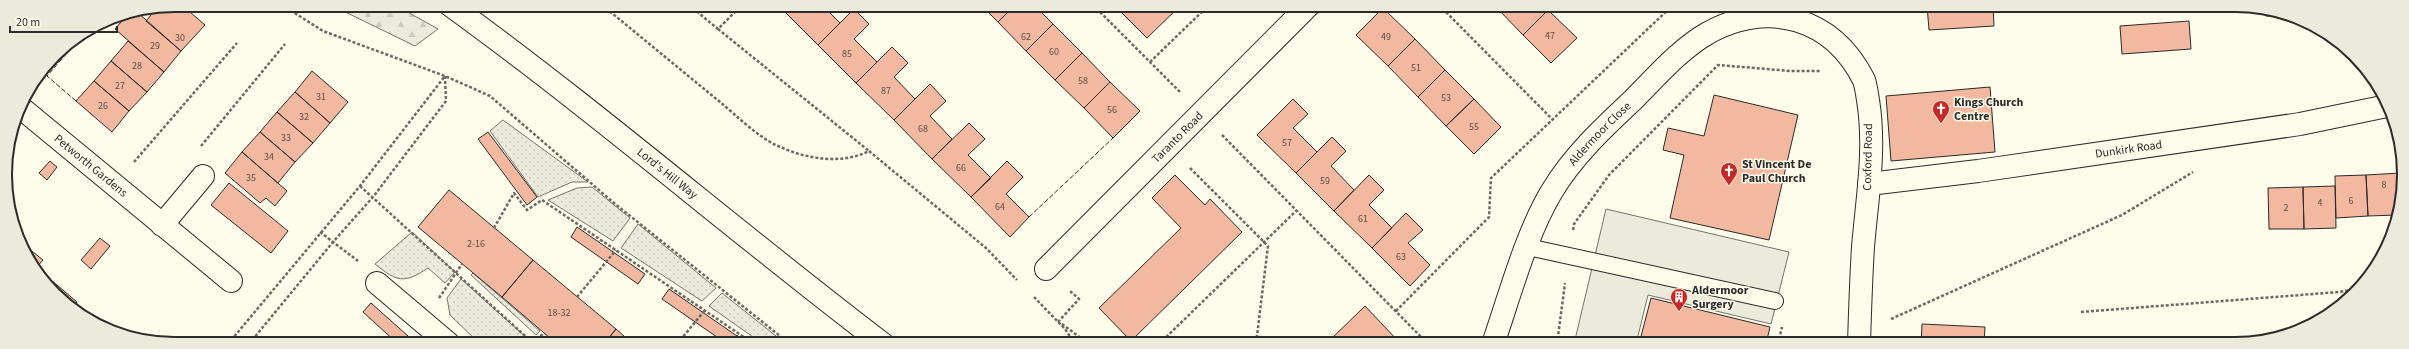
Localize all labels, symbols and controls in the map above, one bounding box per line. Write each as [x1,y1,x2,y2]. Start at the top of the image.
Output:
scale bar [10,8,117,34]
text: 20 m [16,14,40,31]
house number: 47 [1545,29,1555,43]
house number: 62 [1021,30,1031,44]
house number: 49 [1381,30,1391,44]
house number: 30 [175,31,185,45]
house number: 29 [150,39,160,53]
house number: 60 [1049,45,1059,59]
house number: 85 [842,47,852,61]
house number: 28 [132,59,142,73]
house number: 51 [1411,61,1421,75]
house number: 58 [1078,74,1088,88]
house number: 27 [115,79,125,93]
house number: 87 [881,84,891,98]
house number: 31 [316,90,326,104]
house number: 53 [1441,91,1451,105]
place label: Kings Church Centre [1954,94,2024,125]
street label: Aldermoor Close [1564,98,1635,169]
house number: 26 [98,99,108,113]
church icon: Kings Church Centre [1931,99,1951,124]
house number: 56 [1107,103,1117,117]
street label: Taranto Road [1148,108,1207,167]
house number: 32 [299,110,309,124]
house number: 55 [1469,120,1479,134]
house number: 68 [918,122,928,136]
street label: Coxford Road [1859,123,1877,191]
street label: Petworth Gardens [51,130,131,201]
house number: 33 [281,131,291,145]
house number: 57 [1282,136,1292,150]
street label: Dunkirk Road [2094,136,2163,162]
street label: Lord's Hill Way [634,144,702,203]
house number: 34 [264,150,274,164]
place label: St Vincent De Paul Church [1742,156,1811,187]
house number: 66 [956,161,966,175]
church icon: St Vincent De Paul Church [1719,161,1739,186]
house number: 35 [246,171,256,185]
house number: 59 [1320,174,1330,188]
house number: 8 [2382,178,2387,192]
house number: 6 [2349,194,2354,208]
house number: 4 [2318,196,2323,210]
house number: 64 [995,200,1005,214]
house number: 2 [2284,201,2289,215]
house number: 61 [1358,212,1368,226]
house number: 2-16 [467,237,485,251]
house number: 63 [1396,250,1406,264]
place label: Aldermoor Surgery [1691,282,1749,313]
building icon: Aldermoor Surgery [1669,287,1689,312]
house number: 18-32 [548,306,571,320]

